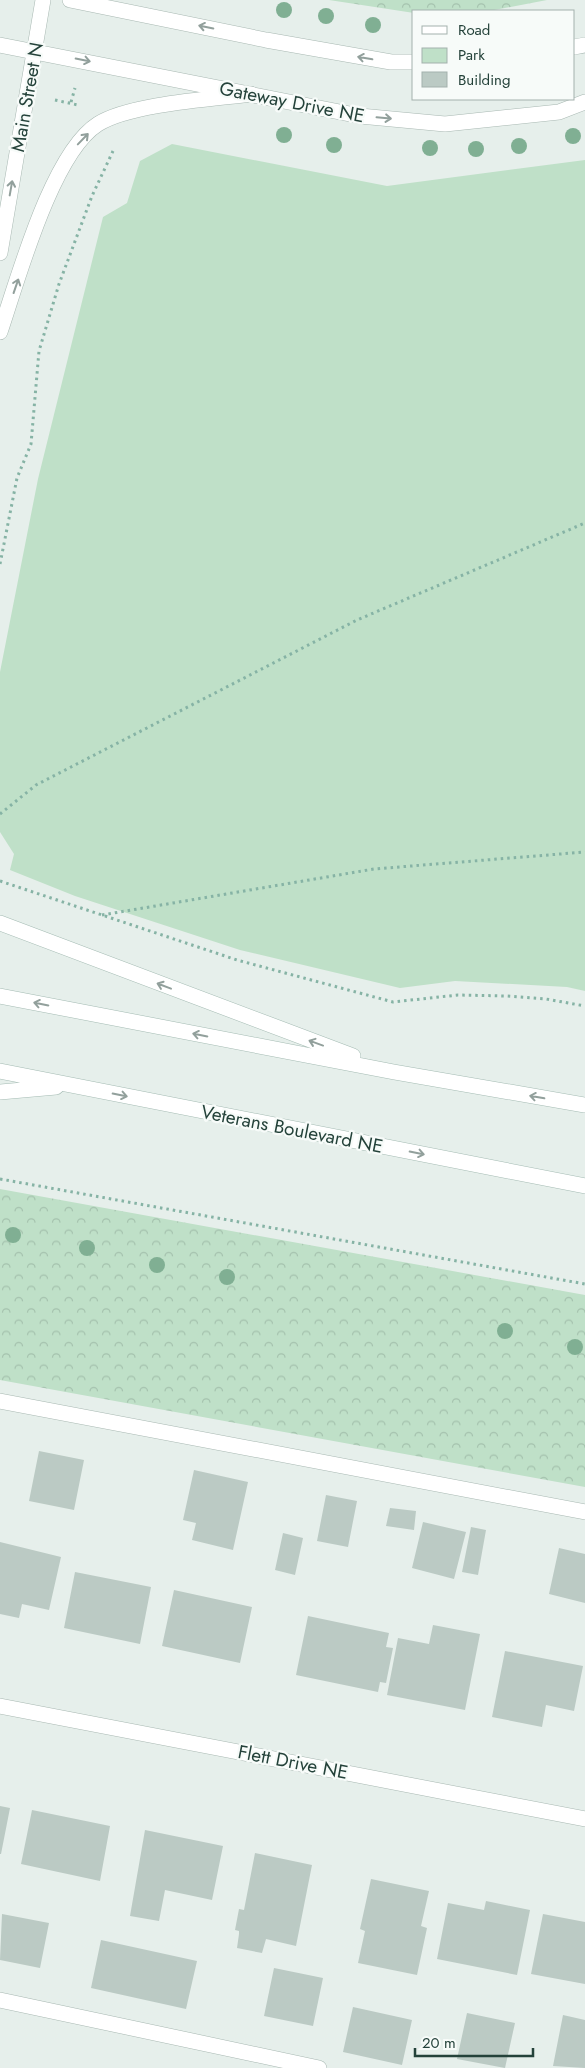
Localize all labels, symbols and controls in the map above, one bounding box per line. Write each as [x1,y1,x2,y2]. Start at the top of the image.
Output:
legend [412,10,575,100]
text: Road [458,19,490,41]
one-way arrow [198,22,214,32]
street label: Main Street N [4,40,50,154]
text: Park [458,44,485,66]
one-way arrow [358,52,374,62]
one-way arrow [75,56,91,66]
text: Building [458,69,510,91]
street label: Gateway Drive NE [217,75,367,129]
one-way arrow [376,114,392,123]
one-way arrow [77,133,89,145]
one-way arrow [7,181,17,197]
one-way arrow [12,278,21,294]
one-way arrow [156,981,172,990]
one-way arrow [33,999,49,1008]
one-way arrow [193,1029,209,1039]
one-way arrow [309,1038,324,1047]
one-way arrow [112,1091,128,1101]
one-way arrow [529,1092,545,1101]
street label: Veterans Boulevard NE [199,1098,385,1160]
one-way arrow [409,1149,425,1159]
street label: Flett Drive NE [236,1738,350,1786]
scale bar [415,2026,532,2058]
text: 20 m [422,2032,456,2054]

